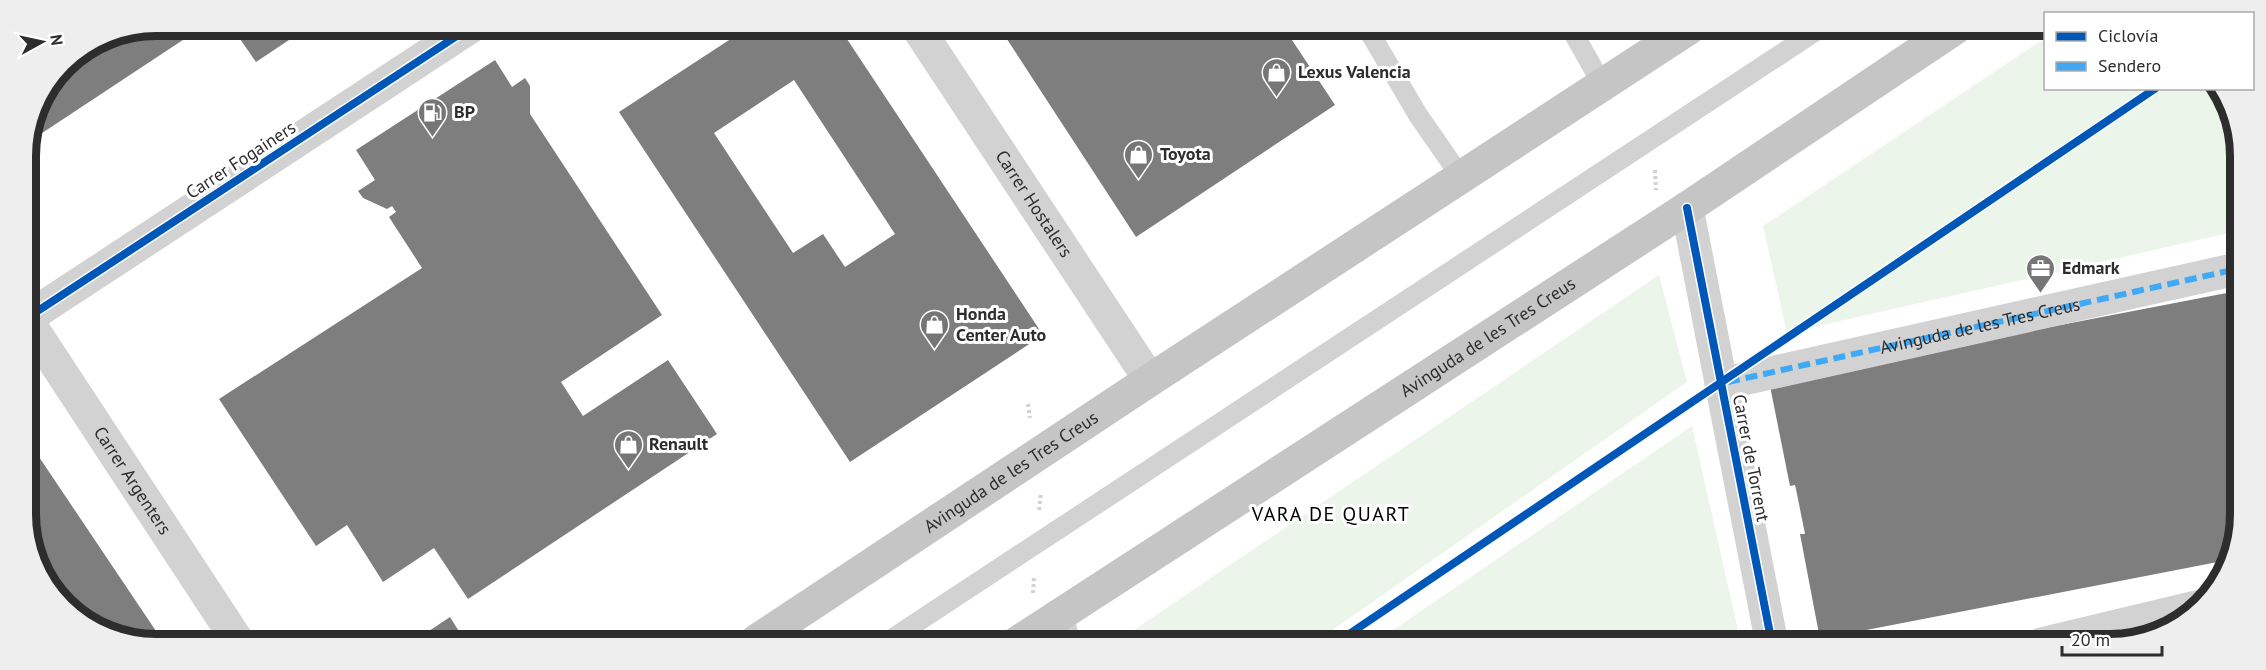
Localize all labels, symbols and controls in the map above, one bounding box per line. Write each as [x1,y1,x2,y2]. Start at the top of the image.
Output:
north arrow [12,12,72,72]
legend [2044,12,2254,90]
text: Ciclovía [2098,24,2158,47]
text: N [46,33,67,47]
text: Sendero [2098,54,2161,77]
shop icon: Lexus Valencia [1261,56,1293,98]
place label: Lexus Valencia [1298,60,1411,83]
fuel station icon: BP [417,96,449,138]
place label: BP [454,100,475,123]
street label: Carrer Fogainers [182,116,300,204]
shop icon: Toyota [1123,138,1155,180]
place label: Toyota [1160,142,1211,165]
street label: Carrer Hostalers [991,146,1078,262]
office icon: Edmark [2025,252,2057,294]
place label: Edmark [2062,256,2120,279]
street label: Avinguda de les Tres Creus [1396,272,1579,402]
street label: Avinguda de les Tres Creus [1878,292,2082,359]
place label: Honda Center Auto [956,302,1047,346]
shop icon: Honda Center Auto [919,308,951,350]
street label: Carrer de Torrent [1728,392,1775,523]
street label: Avinguda de les Tres Creus [919,406,1102,538]
street label: Carrer Argenters [89,422,177,539]
shop icon: Renault [612,428,644,470]
place label: Renault [649,432,709,455]
district label: VARA DE QUART [1251,501,1410,527]
scale bar [2062,619,2162,657]
text: 20 m [2071,628,2110,651]

